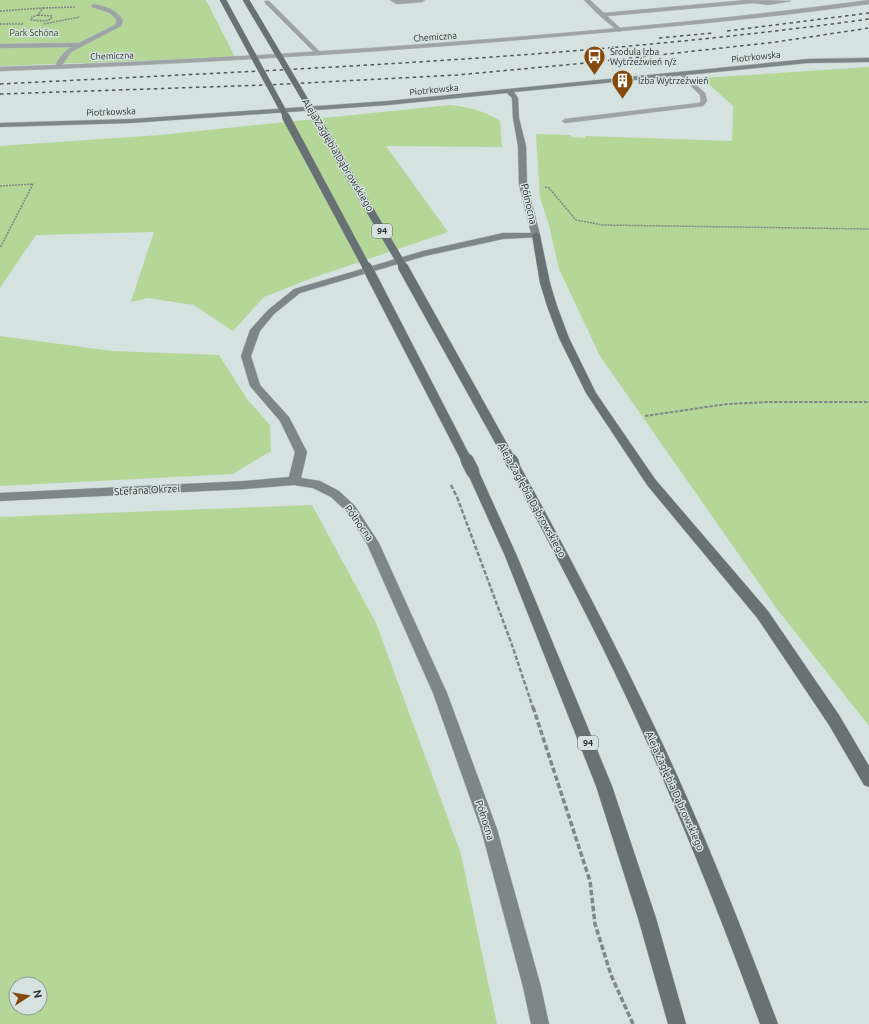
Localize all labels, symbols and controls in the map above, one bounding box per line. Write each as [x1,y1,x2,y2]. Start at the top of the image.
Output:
park label: Park Schöna [9,28,59,38]
street label: Chemiczna [413,30,457,44]
bus stop icon: Środula Izba Wytrzeźwień n/ż [582,44,608,77]
place label: Środula Izba Wytrzeźwień n/ż [610,45,677,67]
street label: Piotrkowska [731,49,781,65]
street label: Chemiczna [90,50,134,62]
building icon: Izba Wytrzeźwień [610,68,636,101]
place label: Izba Wytrzeźwień [638,76,708,86]
street label: Piotrkowska [409,82,459,98]
street label: Aleja Zagłębia Dąbrowskiego [300,97,376,213]
street label: Piotrkowska [86,106,136,118]
street label: Północna [519,183,539,225]
road number: 94 [372,224,392,238]
street label: Aleja Zagłębia Dąbrowskiego [496,441,568,559]
street label: Stefana Okrzei [114,483,180,497]
street label: Północna [342,503,376,543]
street label: Aleja Zagłębia Dąbrowskiego [644,730,706,852]
road number: 94 [578,736,598,750]
street label: Północna [473,799,497,841]
north arrow [8,976,48,1016]
text: N [31,989,45,999]

